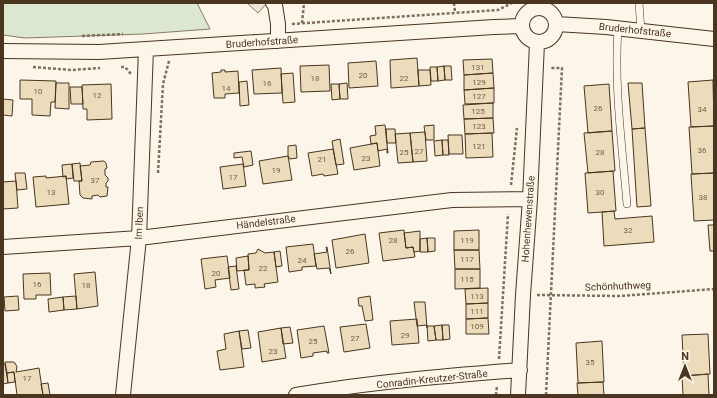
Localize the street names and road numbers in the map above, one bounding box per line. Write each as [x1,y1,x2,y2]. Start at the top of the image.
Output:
street label: Bruderhofstraße [598,21,672,39]
street label: Bruderhofstraße [225,34,299,50]
street label: Hohenhewenstraße [519,175,537,263]
street label: Im Iben [133,206,145,240]
street label: Händelstraße [236,213,296,231]
street label: Schönhuthweg [585,279,651,293]
street label: Conradin-Kreutzer-Straße [376,368,488,390]

